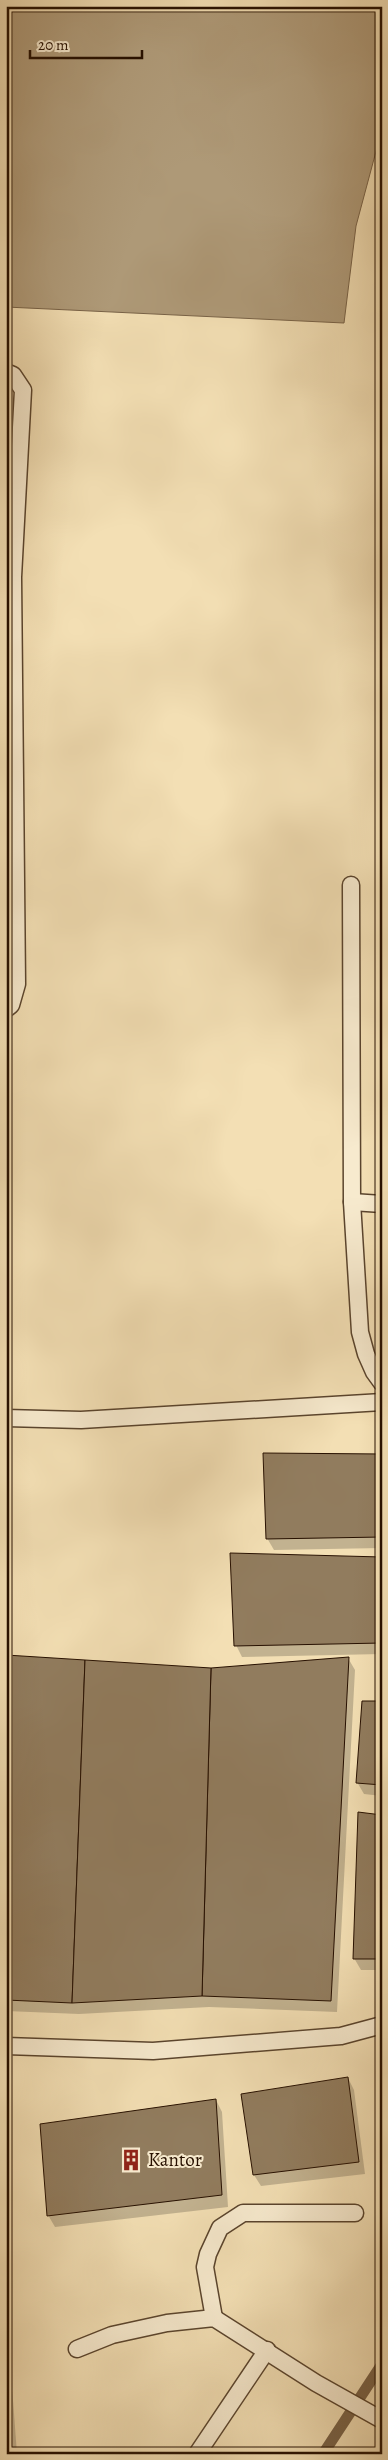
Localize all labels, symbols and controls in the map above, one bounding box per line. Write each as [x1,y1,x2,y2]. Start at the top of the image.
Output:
scale bar [30,28,142,60]
text: 20 m [38,35,69,55]
building icon: Kantor [118,2147,144,2173]
place label: Kantor [148,2147,202,2173]

